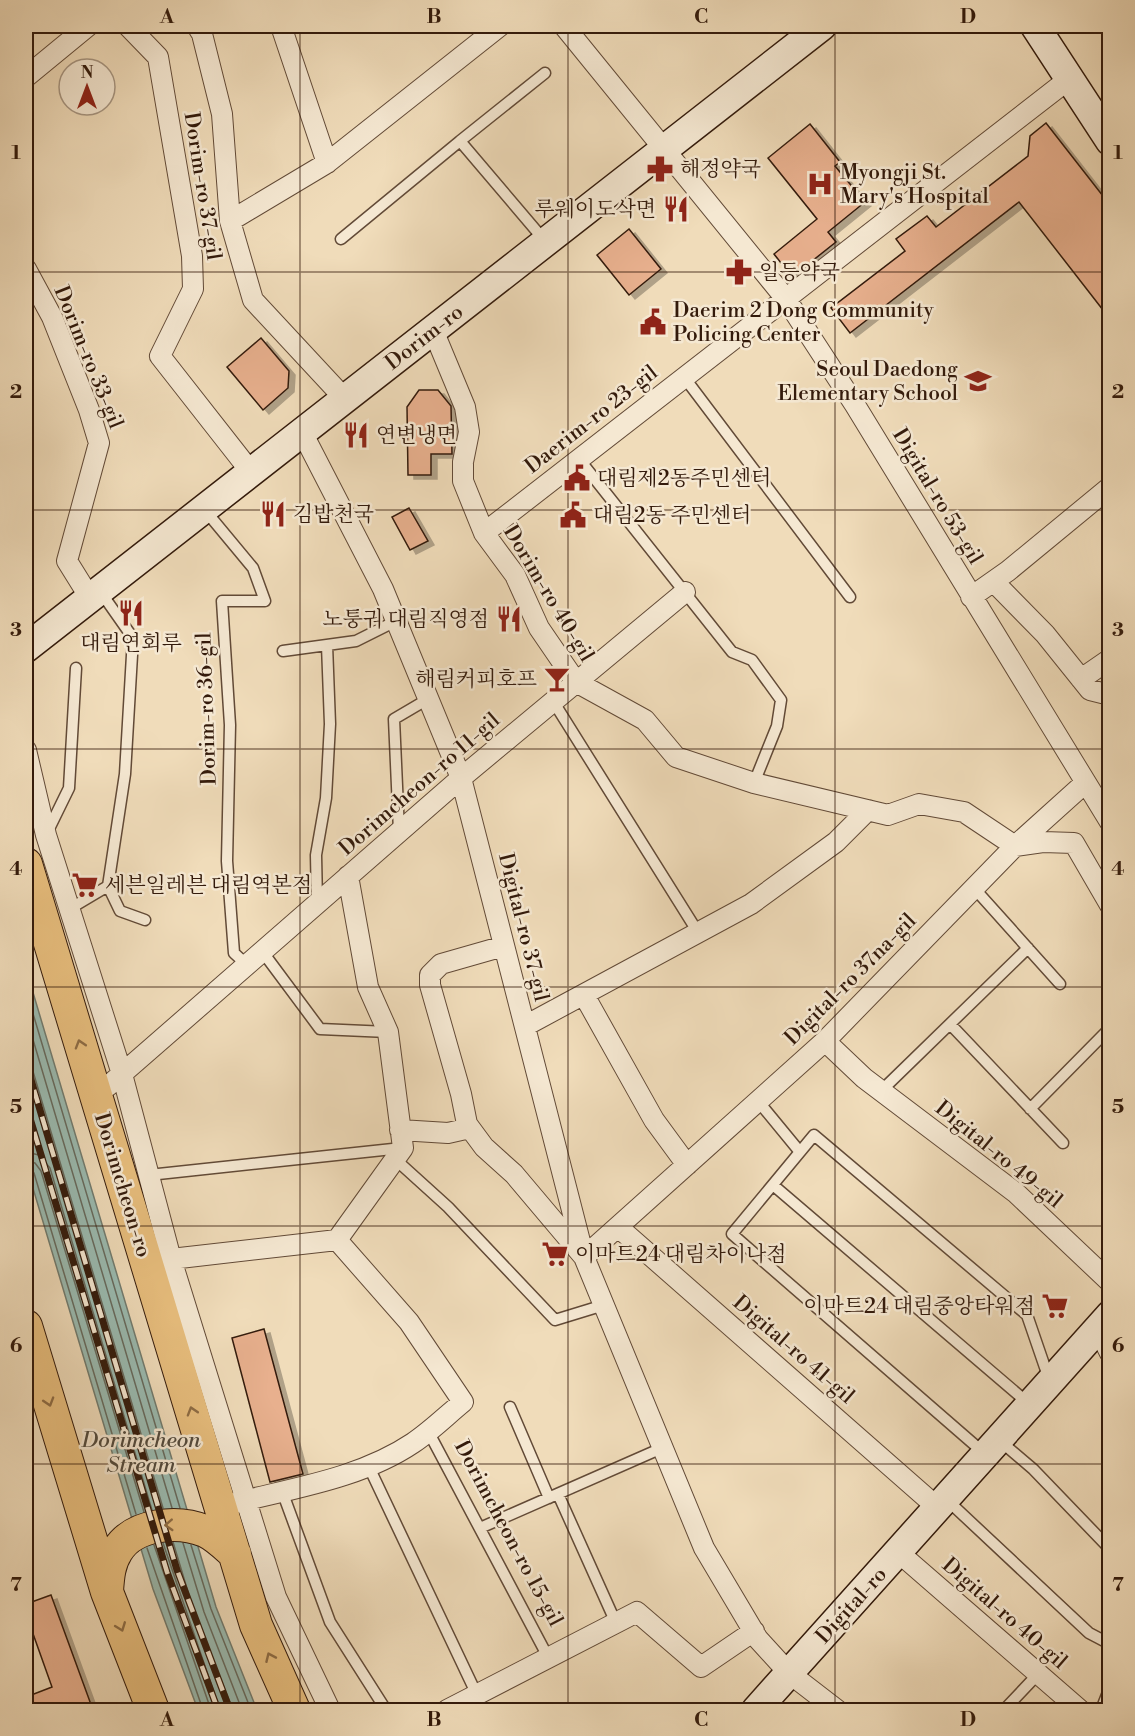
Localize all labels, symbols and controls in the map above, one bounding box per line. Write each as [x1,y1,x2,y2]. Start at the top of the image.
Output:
text: A [159,5,175,30]
text: B [426,5,442,30]
text: C [694,5,708,30]
text: D [960,5,976,30]
north arrow [57,57,117,117]
text: N [81,63,94,83]
street label: Dorim-ro 37-gil [177,110,227,262]
text: 1 [11,141,21,166]
text: 1 [1113,141,1123,166]
pharmacy icon: 해정약국 [645,154,675,184]
place label: 해정약국 [680,157,761,183]
place label: Myongji St. Mary's Hospital [840,160,989,210]
hospital icon: Myongji St. Mary's Hospital [805,169,835,199]
restaurant icon: 루웨이도삭면 [661,194,691,224]
place label: 루웨이도삭면 [534,197,656,223]
pharmacy icon: 일등약국 [724,257,754,287]
place label: 일등약국 [759,260,840,286]
street label: Dorim-ro 33-gil [48,282,129,433]
place label: Daerim 2 Dong Community Policing Center [673,298,934,348]
street label: Dorim-ro [380,299,469,376]
public building icon: Daerim 2 Dong Community Policing Center [638,307,668,337]
place label: Seoul Daedong Elementary School [778,357,958,407]
street label: Daerim-ro 23-gil [520,360,663,480]
school or university icon: Seoul Daedong Elementary School [963,366,993,396]
text: 2 [10,380,22,405]
text: 2 [1112,380,1124,405]
restaurant icon: 연변냉면 [341,420,371,450]
place label: 연변냉면 [376,423,457,449]
street label: Digital-ro 53-gil [886,424,988,569]
public building icon: 대림제2동주민센터 [562,463,592,493]
place label: 대림제2동주민센터 [597,466,771,492]
restaurant icon: 김밥천국 [258,499,288,529]
public building icon: 대림2동 주민센터 [558,500,588,530]
place label: 김밥천국 [293,502,374,528]
place label: 대림2동 주민센터 [593,503,751,529]
street label: Dorim-ro 40-gil [497,520,599,667]
restaurant icon: 대림연회루 [116,598,146,628]
restaurant icon: 노퉁궈 대림직영점 [494,604,524,634]
place label: 노퉁궈 대림직영점 [322,607,489,633]
text: 3 [10,618,22,643]
text: 3 [1112,618,1124,643]
place label: 대림연회루 [80,631,182,657]
street label: Dorim-ro 36-gil [191,632,223,786]
bar icon: 해림커피호프 [542,664,572,694]
place label: 해림커피호프 [415,667,537,693]
street label: Dorimcheon-ro 11-gil [334,708,506,862]
street label: Digital-ro 37-gil [492,850,554,1004]
text: 4 [9,857,23,882]
text: 4 [1111,857,1125,882]
supermarket icon: 세븐일레븐 대림역본점 [70,870,100,900]
place label: 세븐일레븐 대림역본점 [105,873,312,899]
street label: Digital-ro 37na-gil [779,908,922,1051]
one-way arrow [75,1039,87,1050]
text: 5 [10,1095,22,1120]
text: 5 [1112,1095,1124,1120]
street label: Digital-ro 49-gil [929,1096,1067,1214]
street label: Dorimcheon-ro [88,1110,156,1261]
supermarket icon: 이마트24 대림차이나점 [540,1239,570,1269]
place label: 이마트24 대림차이나점 [575,1242,787,1268]
street label: Digital-ro 41-gil [727,1290,859,1410]
supermarket icon: 이마트24 대림중앙타워점 [1040,1291,1070,1321]
place label: 이마트24 대림중앙타워점 [803,1294,1035,1320]
text: 6 [10,1334,23,1359]
text: 6 [1112,1334,1125,1359]
one-way arrow [42,1396,54,1407]
one-way arrow [186,1406,199,1417]
water label: Dorimcheon Stream [80,1427,201,1479]
street label: Dorimcheon-ro 15-gil [448,1436,568,1631]
one-way arrow [165,1519,174,1532]
street label: Digital-ro 40-gil [936,1552,1072,1675]
street label: Digital-ro [811,1562,893,1649]
text: 7 [10,1573,22,1598]
text: 7 [1112,1573,1124,1598]
one-way arrow [114,1621,126,1632]
one-way arrow [265,1652,277,1663]
text: A [159,1708,175,1733]
text: B [426,1708,442,1733]
text: C [694,1708,708,1733]
text: D [960,1708,976,1733]

